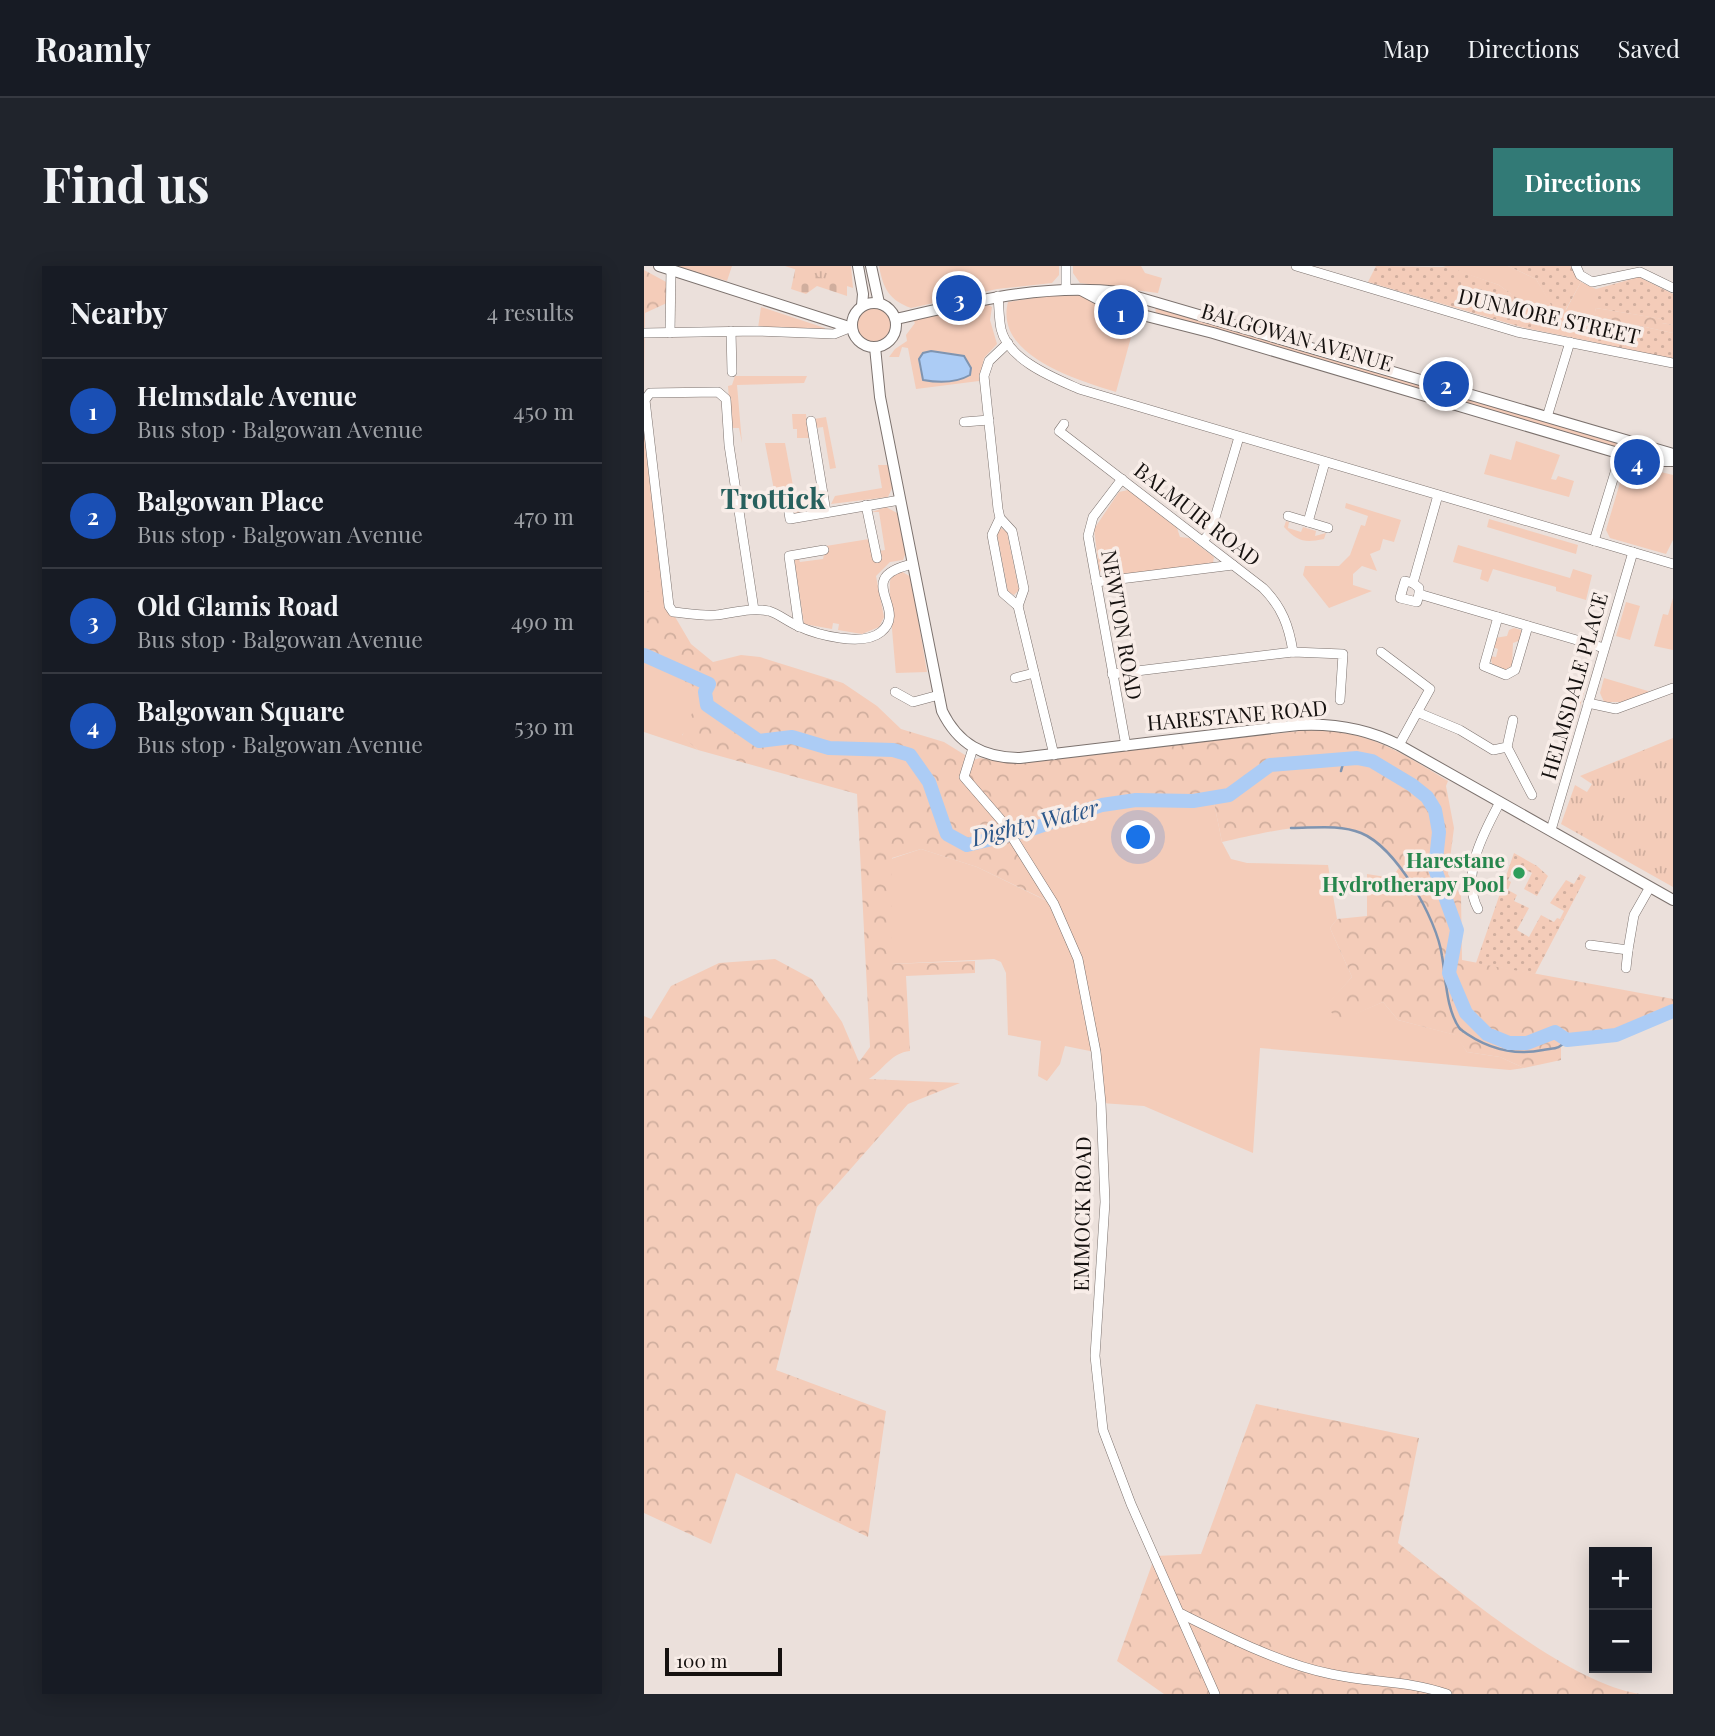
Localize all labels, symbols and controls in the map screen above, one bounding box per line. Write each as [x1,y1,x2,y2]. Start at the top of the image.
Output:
text: Roamly [35,26,151,70]
text: Map [1383,32,1429,64]
text: Directions [1467,32,1580,64]
text: Saved [1618,32,1680,64]
button: Directions [1493,148,1673,216]
text: Find us [42,150,210,215]
pin: 3 [936,272,982,324]
street label: DUNMORE STREET [1456,280,1643,350]
pin: 1 [1098,286,1144,338]
text: Nearby [70,292,168,332]
street label: BALGOWAN AVENUE [1198,295,1397,377]
text: 4 results [487,296,574,327]
pin: 2 [1423,358,1469,410]
text: Helmsdale Avenue [137,378,357,413]
text: 1 [89,395,97,426]
text: 450 m [513,395,574,426]
text: Bus stop · Balgowan Avenue [137,413,423,444]
pin: 4 [1614,436,1660,488]
street label: BALMUIR ROAD [1129,455,1267,572]
district label: Trottick [720,479,826,516]
text: Balgowan Place [137,483,324,518]
text: 2 [87,500,99,531]
text: 470 m [514,500,574,531]
text: Bus stop · Balgowan Avenue [137,518,423,549]
street label: NEWTON ROAD [1096,547,1150,702]
text: Old Glamis Road [137,588,339,623]
street label: HELMSDALE PLACE [1533,589,1613,782]
text: 3 [87,605,99,636]
text: 490 m [511,605,574,636]
text: Bus stop · Balgowan Avenue [137,623,423,654]
street label: HARESTANE ROAD [1145,692,1328,736]
text: Balgowan Square [137,693,345,728]
text: 4 [87,710,99,741]
text: 530 m [514,710,574,741]
text: Bus stop · Balgowan Avenue [137,728,423,759]
water label: Dighty Water [967,791,1103,853]
your location [1121,820,1155,854]
place label: Harestane Hydrotherapy Pool [1322,845,1505,897]
marker: Harestane Hydrotherapy Pool [1511,865,1527,881]
street label: EMMOCK ROAD [1066,1136,1096,1292]
map controls [1589,1547,1652,1673]
button: + [1589,1547,1652,1610]
button: − [1589,1610,1652,1673]
scale bar [665,1645,782,1677]
text: 100 m [676,1647,727,1673]

